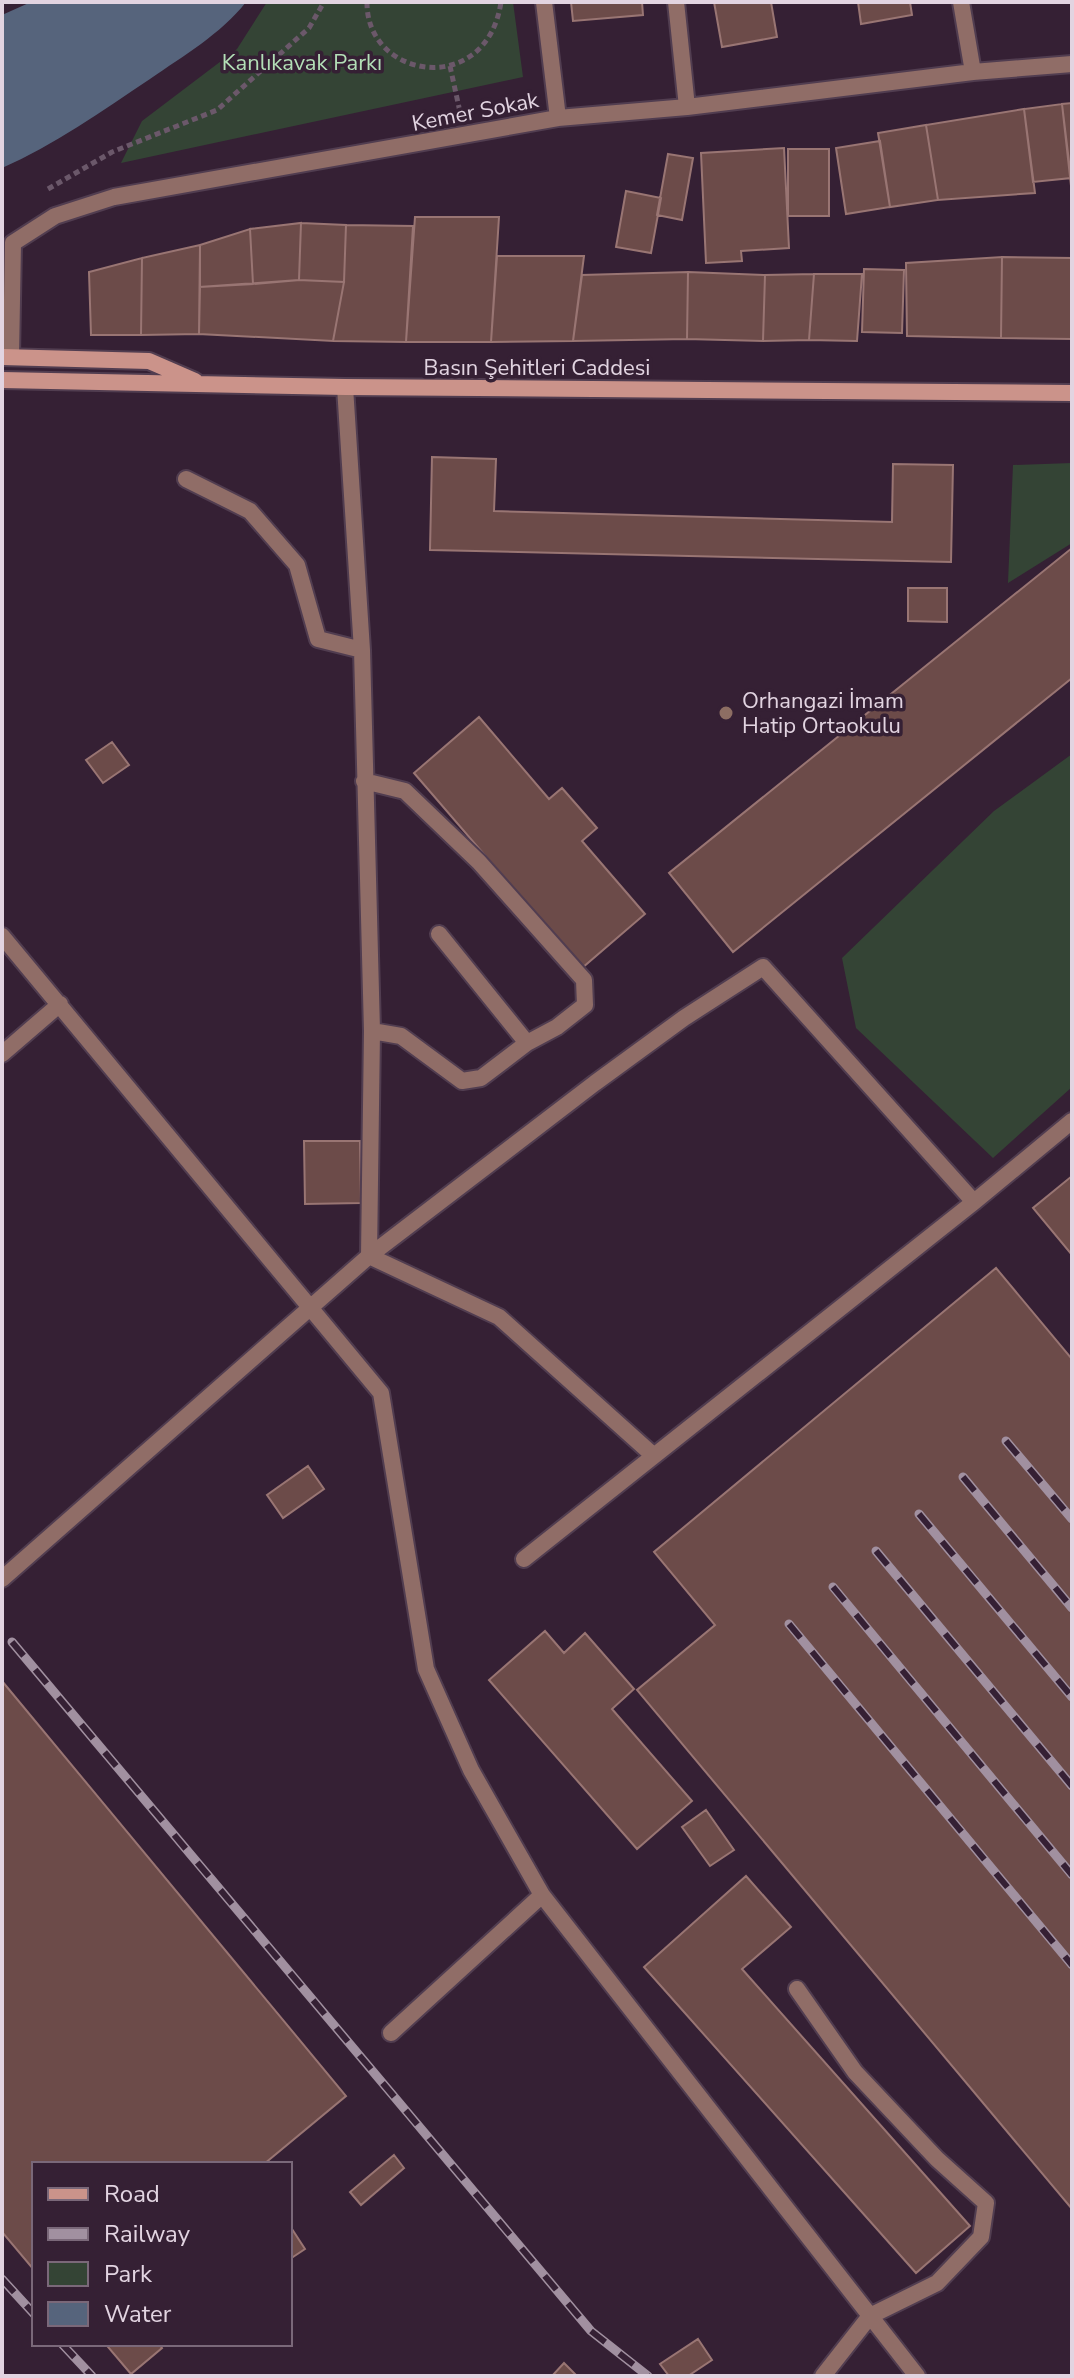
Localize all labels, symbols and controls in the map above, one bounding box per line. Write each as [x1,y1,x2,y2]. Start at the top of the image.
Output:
park label: Kanlıkavak Parkı [222,48,382,78]
street label: Kemer Sokak [409,85,542,139]
street label: Basın Şehitleri Caddesi [424,353,650,383]
place label: Orhangazi İmam Hatip Ortaokulu [742,686,904,741]
marker: Orhangazi İmam Hatip Ortaokulu [717,704,735,722]
legend [32,2162,292,2346]
text: Road [104,2178,160,2210]
text: Railway [104,2218,191,2250]
text: Park [104,2258,153,2290]
text: Water [104,2298,172,2330]

